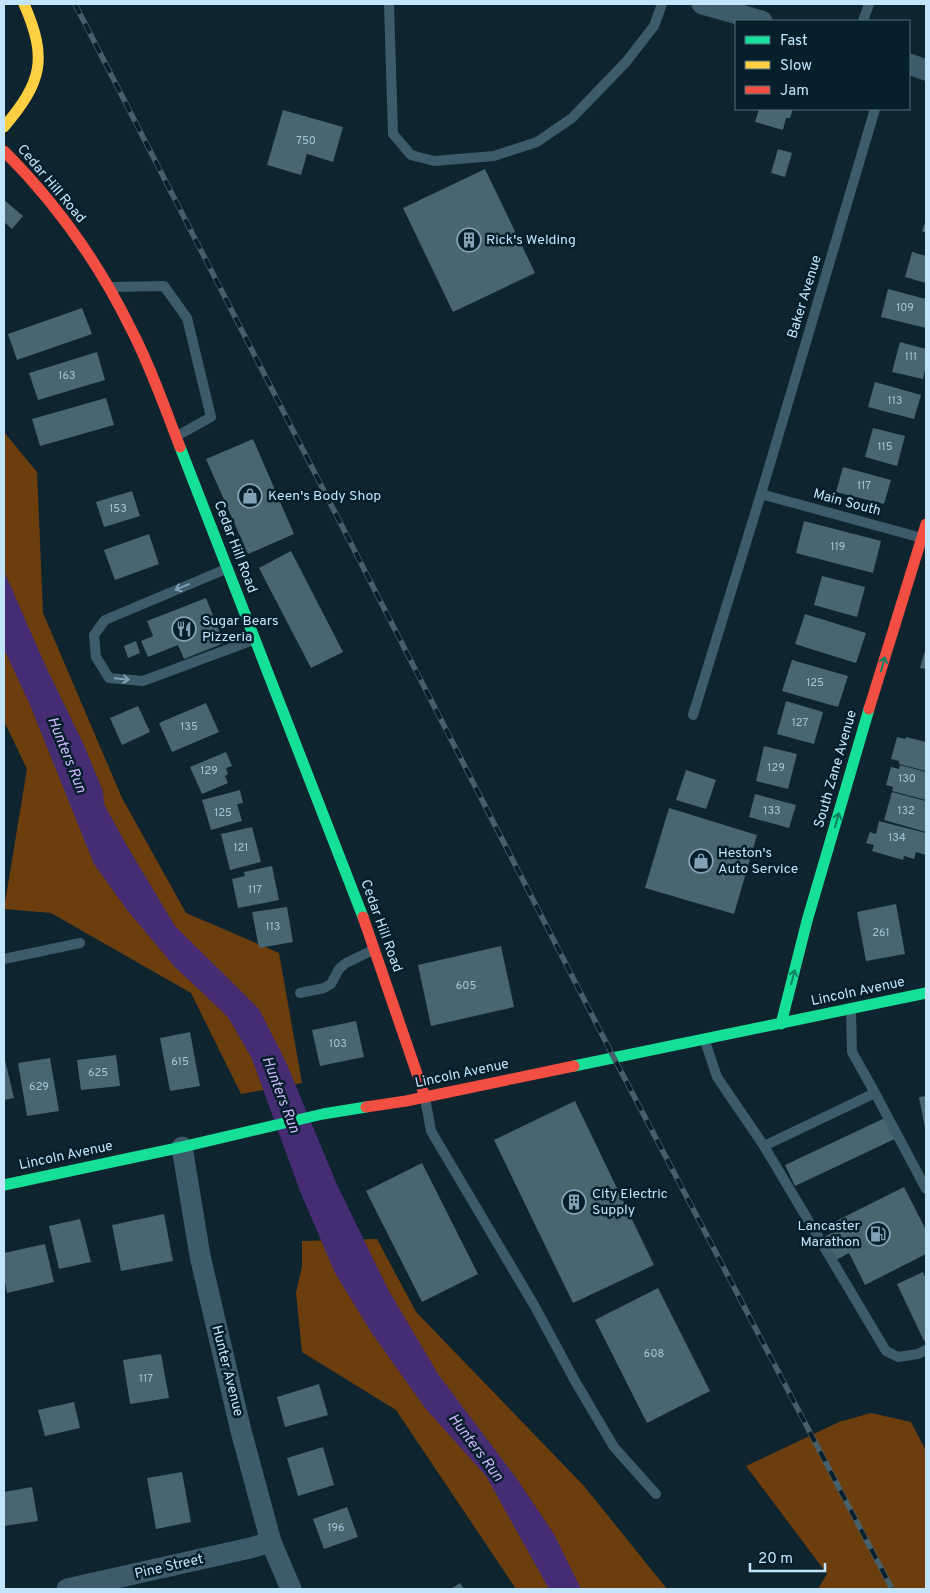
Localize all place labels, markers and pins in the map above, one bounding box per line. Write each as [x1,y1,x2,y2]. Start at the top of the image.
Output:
building icon: Rick's Welding [456,227,482,253]
place label: Rick's Welding [486,232,576,249]
shop icon: Keen's Body Shop [237,483,263,509]
place label: Keen's Body Shop [268,488,381,505]
place label: Sugar Bears Pizzeria [202,613,279,646]
restaurant icon: Sugar Bears Pizzeria [171,616,197,642]
place label: Heston's Auto Service [718,845,798,878]
shop icon: Heston's Auto Service [688,848,714,874]
place label: City Electric Supply [592,1186,668,1219]
building icon: City Electric Supply [561,1189,587,1215]
place label: Lancaster Marathon [798,1218,861,1251]
fuel station icon: Lancaster Marathon [865,1221,891,1247]

